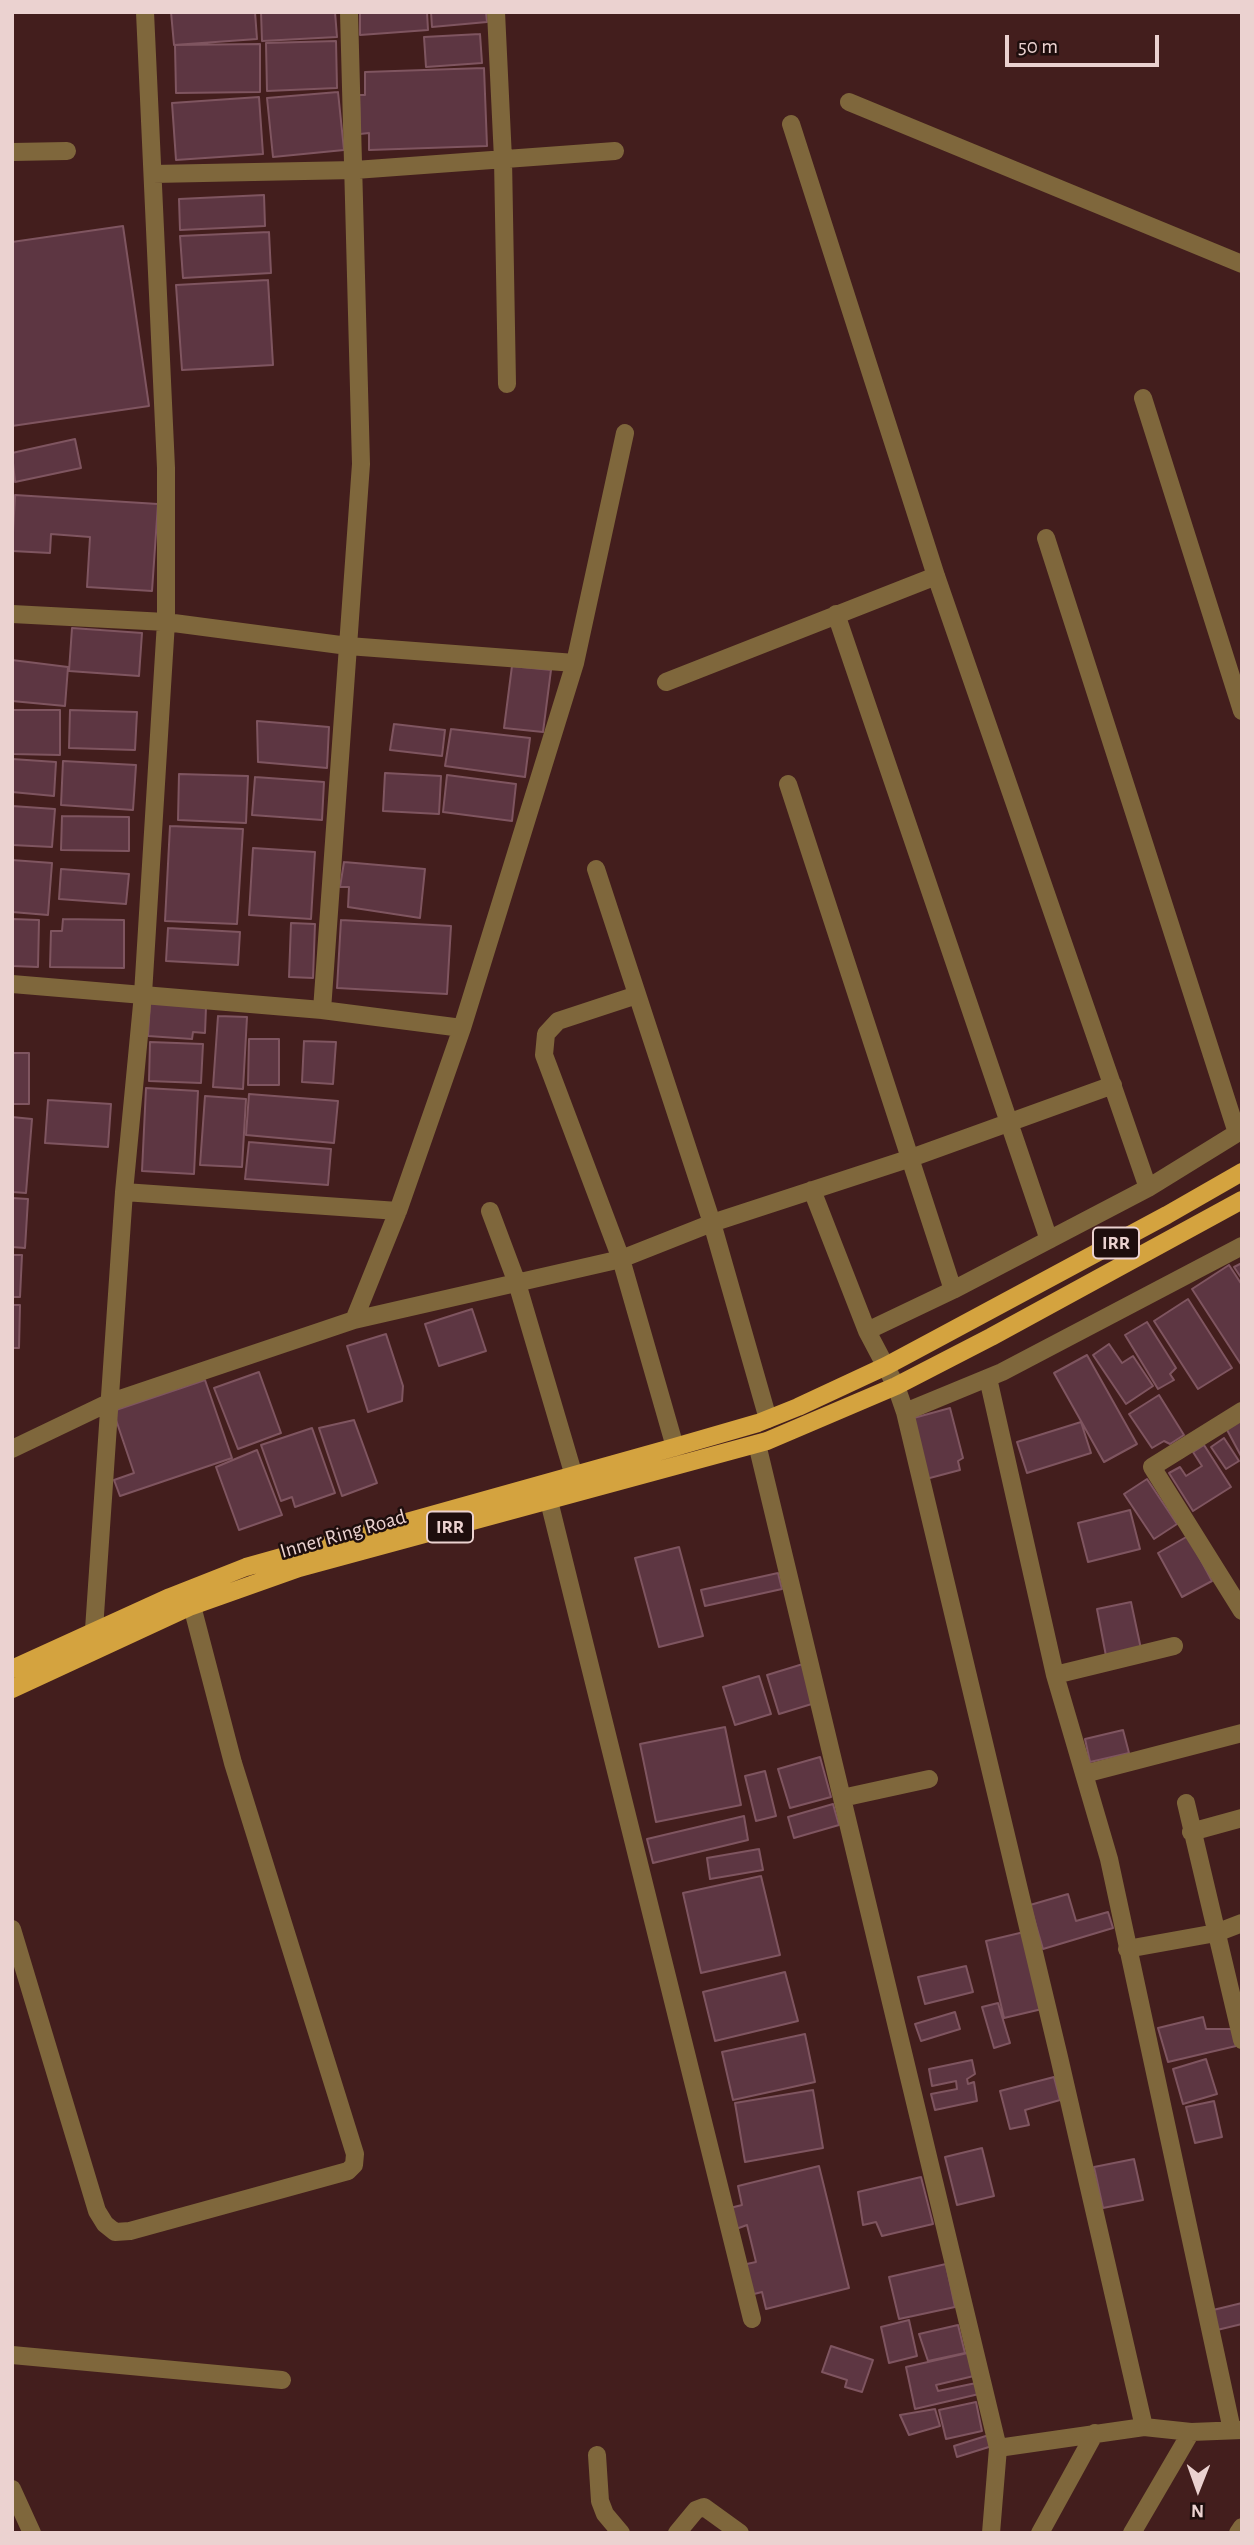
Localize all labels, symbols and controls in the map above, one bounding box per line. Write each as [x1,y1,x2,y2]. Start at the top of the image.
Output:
scale bar [1009,21,1163,65]
text: 50 m [1018,36,1058,57]
road number: IRR [1093,1228,1139,1259]
street label: Inner Ring Road [277,1504,409,1564]
road number: IRR [427,1512,473,1542]
north arrow [1163,2454,1233,2524]
text: N [1191,2501,1204,2520]

